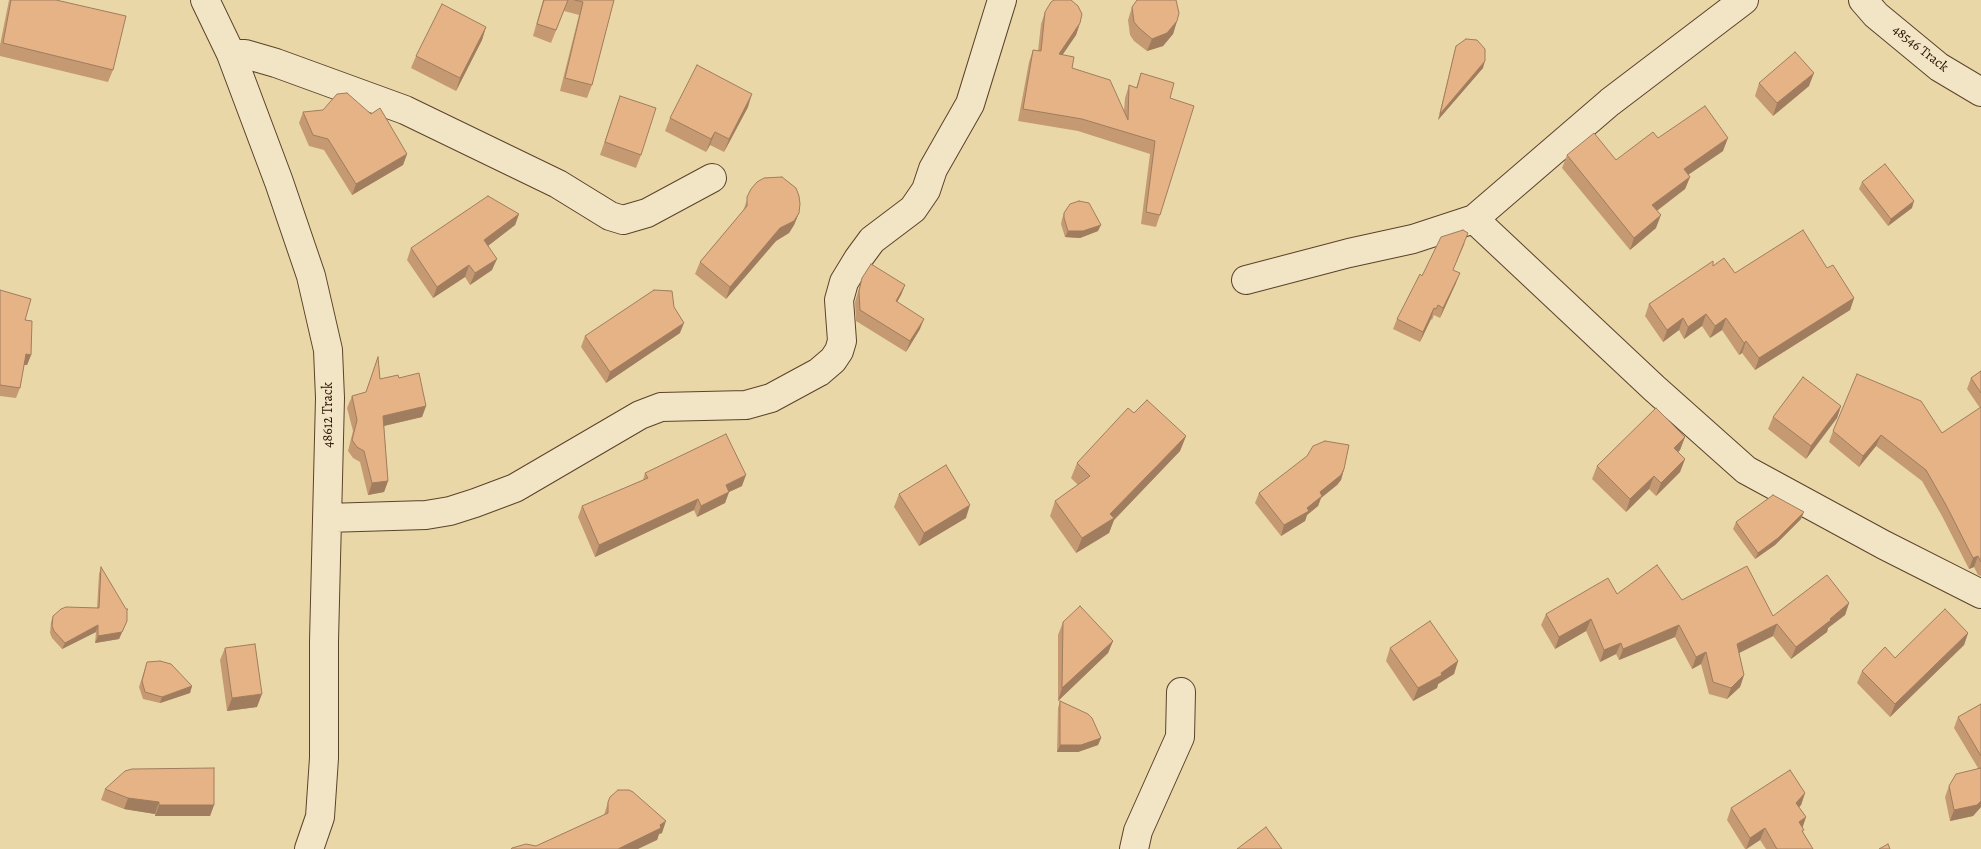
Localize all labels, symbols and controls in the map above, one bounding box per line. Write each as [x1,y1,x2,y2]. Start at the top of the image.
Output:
street label: 48546 Track [1889,22,1951,76]
street label: 48612 Track [321,382,337,448]

